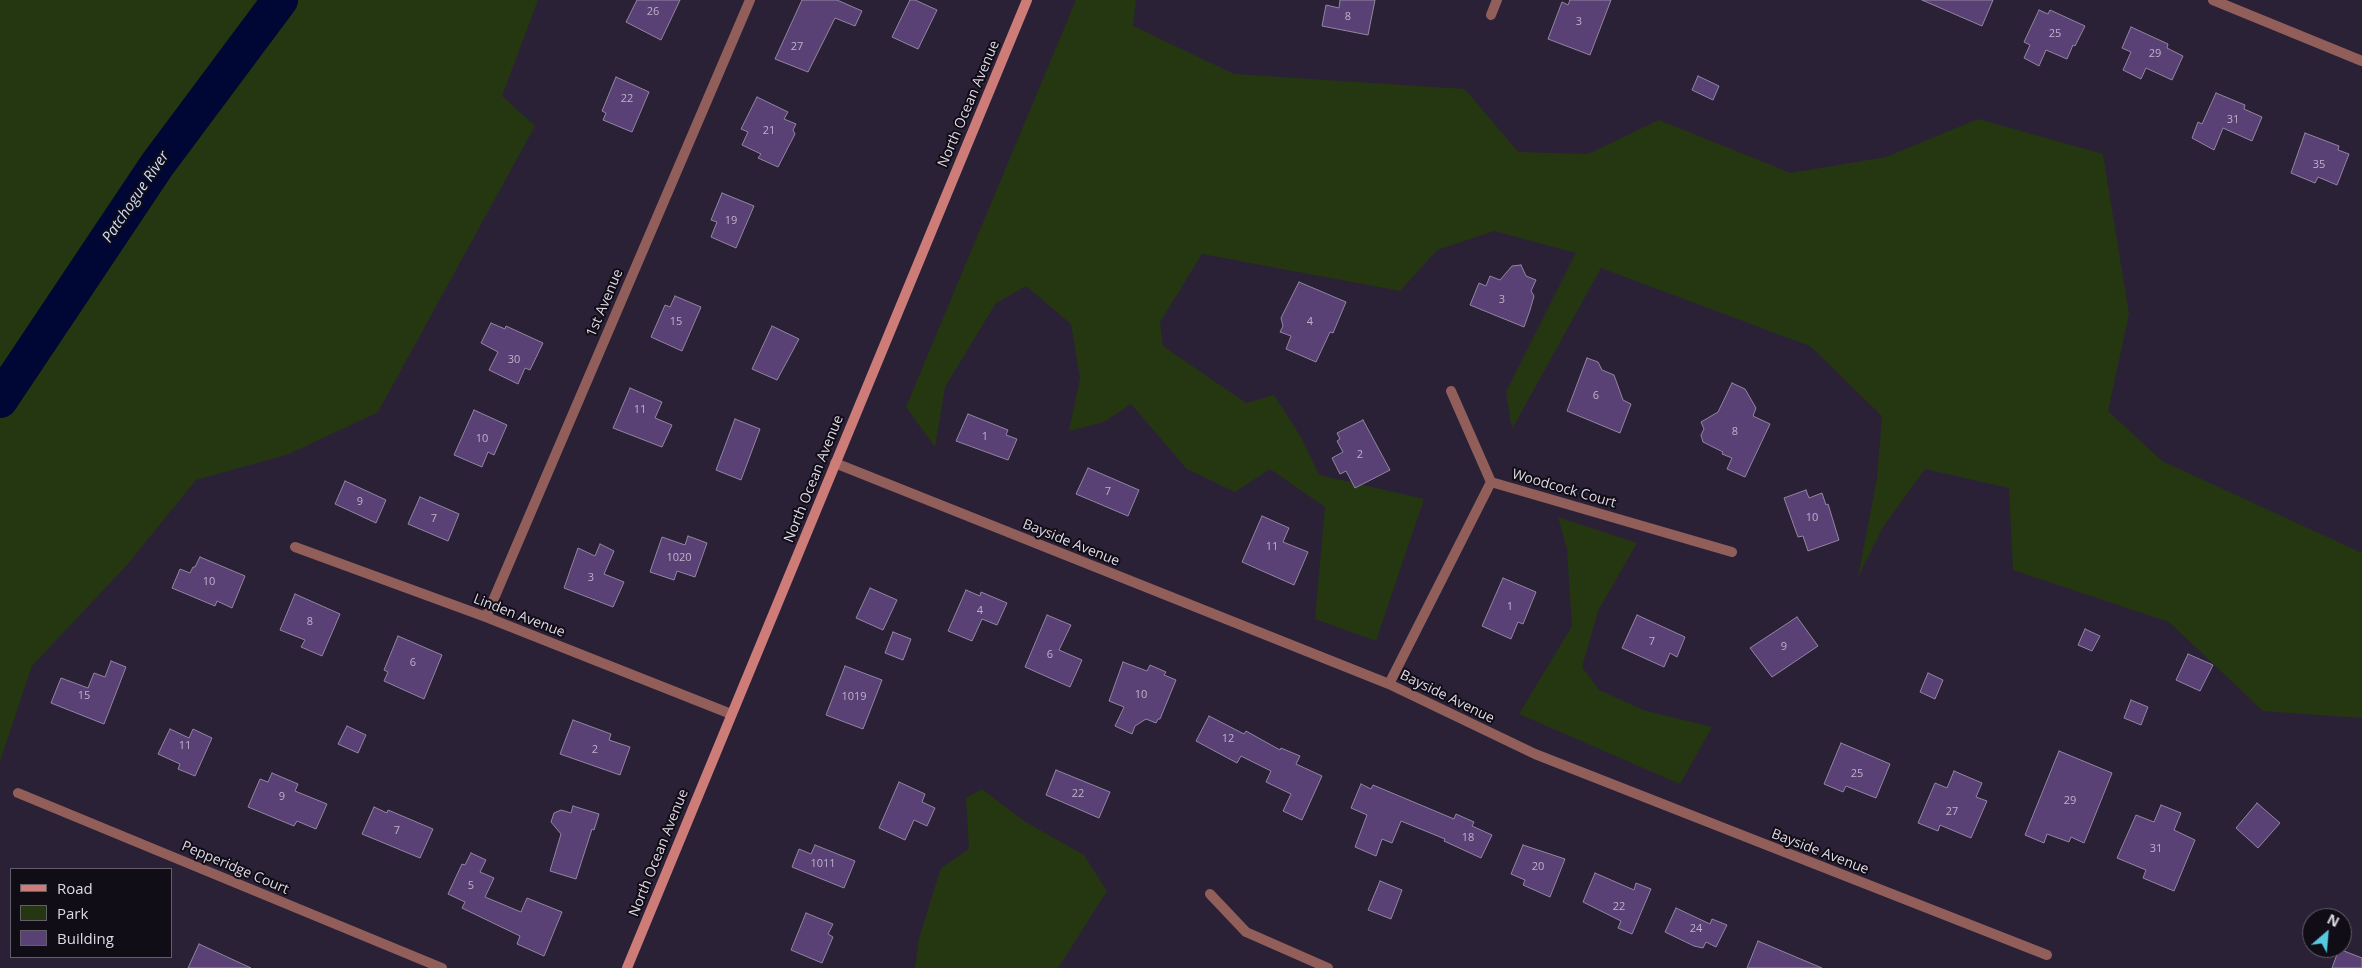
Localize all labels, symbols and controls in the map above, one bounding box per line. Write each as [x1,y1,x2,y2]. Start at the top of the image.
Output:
house number: 26 [647,5,659,19]
house number: 8 [1345,10,1351,24]
house number: 3 [1576,15,1582,29]
house number: 25 [2049,27,2061,41]
street label: North Ocean Avenue [935,38,1003,170]
house number: 27 [791,40,803,54]
house number: 29 [2149,47,2161,61]
house number: 22 [621,92,633,106]
house number: 31 [2227,113,2239,127]
house number: 21 [763,124,775,138]
water label: Patchogue River [99,148,173,246]
house number: 35 [2313,158,2325,172]
house number: 19 [725,214,737,228]
street label: 1st Avenue [583,267,627,339]
house number: 3 [1499,293,1505,307]
house number: 15 [670,315,682,329]
house number: 4 [1307,315,1313,329]
house number: 30 [508,353,520,367]
house number: 6 [1593,389,1599,403]
house number: 11 [634,403,646,417]
street label: North Ocean Avenue [781,413,847,545]
house number: 8 [1732,425,1738,439]
house number: 1 [982,430,988,444]
house number: 10 [476,432,488,446]
house number: 2 [1357,448,1363,462]
street label: Woodcock Court [1510,466,1618,512]
house number: 7 [1105,485,1111,499]
house number: 9 [357,495,363,509]
house number: 10 [1806,511,1818,525]
house number: 7 [431,512,437,526]
street label: Bayside Avenue [1020,516,1122,570]
house number: 11 [1266,540,1278,554]
house number: 1020 [666,551,692,565]
house number: 3 [588,571,594,585]
house number: 10 [203,575,215,589]
street label: Linden Avenue [471,591,567,641]
house number: 1 [1507,600,1513,614]
house number: 4 [977,604,983,618]
house number: 8 [307,615,313,629]
house number: 7 [1649,635,1655,649]
house number: 9 [1781,640,1787,654]
house number: 6 [1047,648,1053,662]
house number: 6 [410,656,416,670]
street label: Bayside Avenue [1397,667,1497,727]
house number: 10 [1135,688,1147,702]
house number: 15 [78,689,90,703]
house number: 1019 [841,690,867,704]
house number: 12 [1222,732,1234,746]
house number: 11 [179,739,191,753]
house number: 2 [592,743,598,757]
house number: 25 [1851,767,1863,781]
street label: North Ocean Avenue [626,787,692,919]
house number: 22 [1072,787,1084,801]
house number: 9 [279,790,285,804]
house number: 29 [2064,794,2076,808]
house number: 27 [1946,805,1958,819]
house number: 7 [394,824,400,838]
street label: Bayside Avenue [1769,826,1871,878]
house number: 18 [1462,831,1474,845]
street label: Pepperidge Court [179,838,291,898]
house number: 31 [2150,842,2162,856]
house number: 1011 [810,857,836,871]
house number: 20 [1532,860,1544,874]
legend [10,868,172,958]
text: Road [57,878,93,898]
house number: 5 [468,879,474,893]
house number: 22 [1613,900,1625,914]
text: Park [57,903,88,923]
north arrow [2302,908,2352,958]
text: N [2324,909,2343,931]
house number: 24 [1690,922,1702,936]
text: Building [57,928,114,948]

